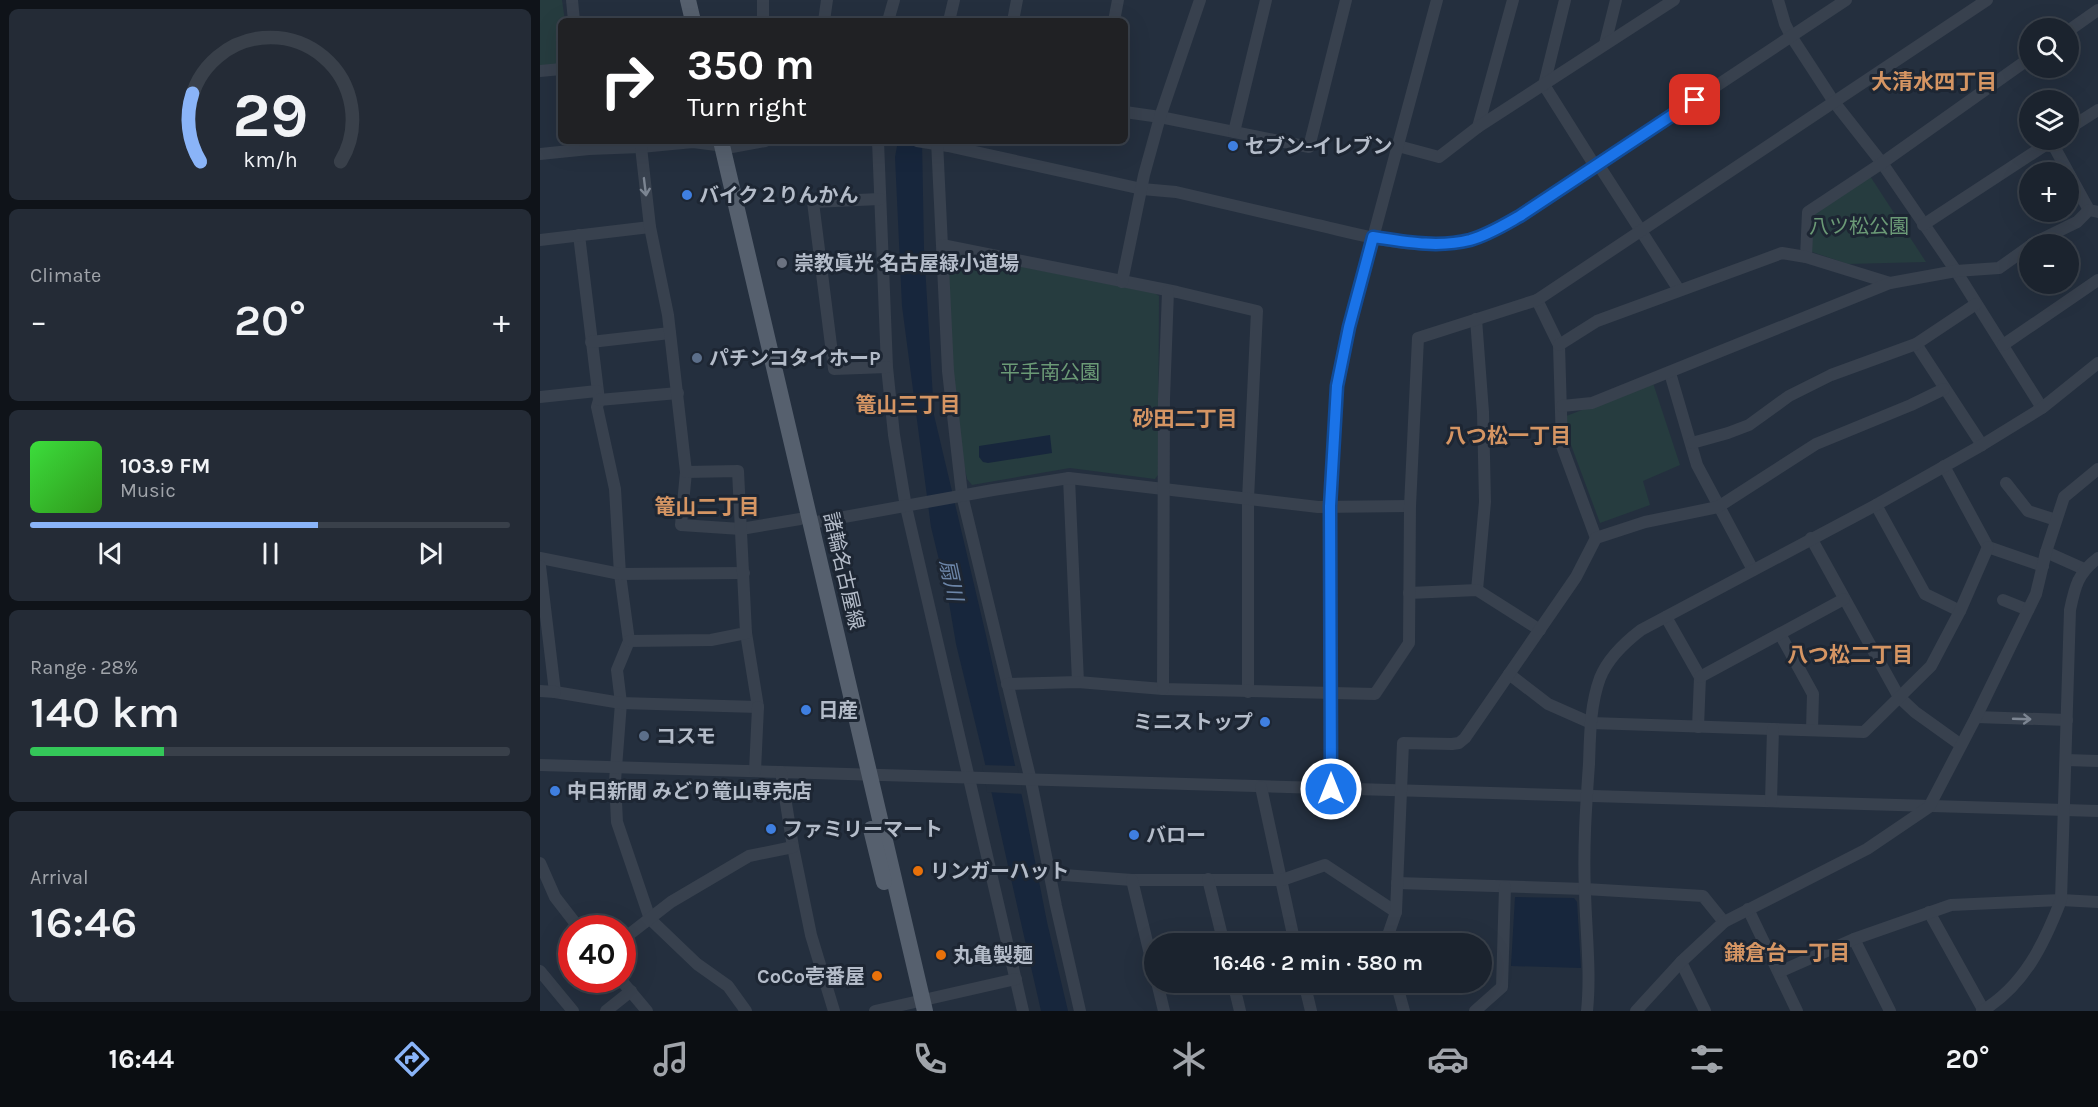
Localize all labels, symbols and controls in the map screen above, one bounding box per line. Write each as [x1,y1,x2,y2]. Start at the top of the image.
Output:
map controls [2019,18,2079,294]
button: search [2019,18,2079,78]
text: 350 m [687,40,815,90]
icon: right [588,42,666,120]
district label: 大清水四丁目 [1871,70,1997,94]
pin [1669,74,1720,125]
text: 29 [232,79,308,152]
icon: arrive [1678,83,1711,116]
button: layers [2019,90,2079,150]
text: Turn right [687,91,807,123]
place label: セブン-イレブン [1245,135,1392,158]
marker: セブン-イレブン [1226,139,1240,153]
text: km/h [243,147,297,172]
button: + [2019,162,2079,222]
one-way arrow [640,177,651,197]
place label: バイク２りんかん [699,184,859,207]
marker: バイク２りんかん [680,188,694,202]
park label: 八ツ松公園 [1809,215,1909,238]
button: − [2019,234,2079,294]
place label: 崇教眞光 名古屋緑小道場 [794,252,1019,275]
marker: 崇教眞光 名古屋緑小道場 [775,256,789,270]
text: Climate [30,264,101,287]
text: 20° [234,294,306,346]
text: − [30,302,47,340]
text: + [493,302,510,340]
place label: パチンコタイホーP [709,347,881,370]
marker: パチンコタイホーP [690,351,704,365]
park label: 平手南公園 [1000,361,1100,384]
district label: 篭山三丁目 [856,393,961,417]
district label: 砂田二丁目 [1133,407,1238,431]
district label: 八つ松一丁目 [1445,424,1571,448]
text: 103.9 FM [120,453,210,479]
text: Music [120,479,176,502]
district label: 篭山二丁目 [655,495,760,519]
street label: 諸輪名古屋線 [819,510,868,632]
icon: previous [94,537,127,570]
icon: pause [254,537,287,570]
icon: next [414,537,447,570]
water label: 扇川 [935,557,968,605]
district label: 八つ松二丁目 [1787,643,1913,667]
text: Range · 28% [30,656,138,679]
text: 140 km [30,686,180,738]
place label: 日産 [818,699,858,722]
marker: 日産 [799,703,813,717]
place label: ミニストップ [1133,711,1253,734]
one-way arrow [2011,713,2031,724]
marker: ミニストップ [1258,715,1272,729]
place label: コスモ [656,725,716,748]
marker: コスモ [637,729,651,743]
position arrow [1299,757,1363,821]
place label: 中日新聞 みどり篭山専売店 [567,780,812,803]
marker: 中日新聞 みどり篭山専売店 [548,784,562,798]
place label: ファミリーマート [783,818,943,841]
marker: ファミリーマート [764,822,778,836]
place label: バロー [1146,824,1206,847]
marker: バロー [1127,828,1141,842]
place label: リンガーハット [930,860,1070,883]
marker: リンガーハット [911,864,925,878]
text: Arrival [30,866,89,889]
text: 16:46 [30,896,137,948]
speed limit sign: 40 [558,915,636,993]
district label: 鎌倉台一丁目 [1724,941,1850,965]
place label: 丸亀製麺 [953,944,1033,967]
marker: 丸亀製麺 [934,948,948,962]
text: 16:46 · 2 min · 580 m [1213,950,1423,976]
place label: CoCo壱番屋 [757,965,865,988]
marker: CoCo壱番屋 [870,969,884,983]
icon: directions [391,1038,433,1080]
icon: music [650,1038,692,1080]
icon: phone [909,1038,951,1080]
icon: climate [1168,1038,1210,1080]
icon: car [1427,1038,1469,1080]
icon: filters [1686,1038,1728,1080]
text: 16:44 [109,1043,174,1075]
text: 20° [1946,1043,1989,1075]

